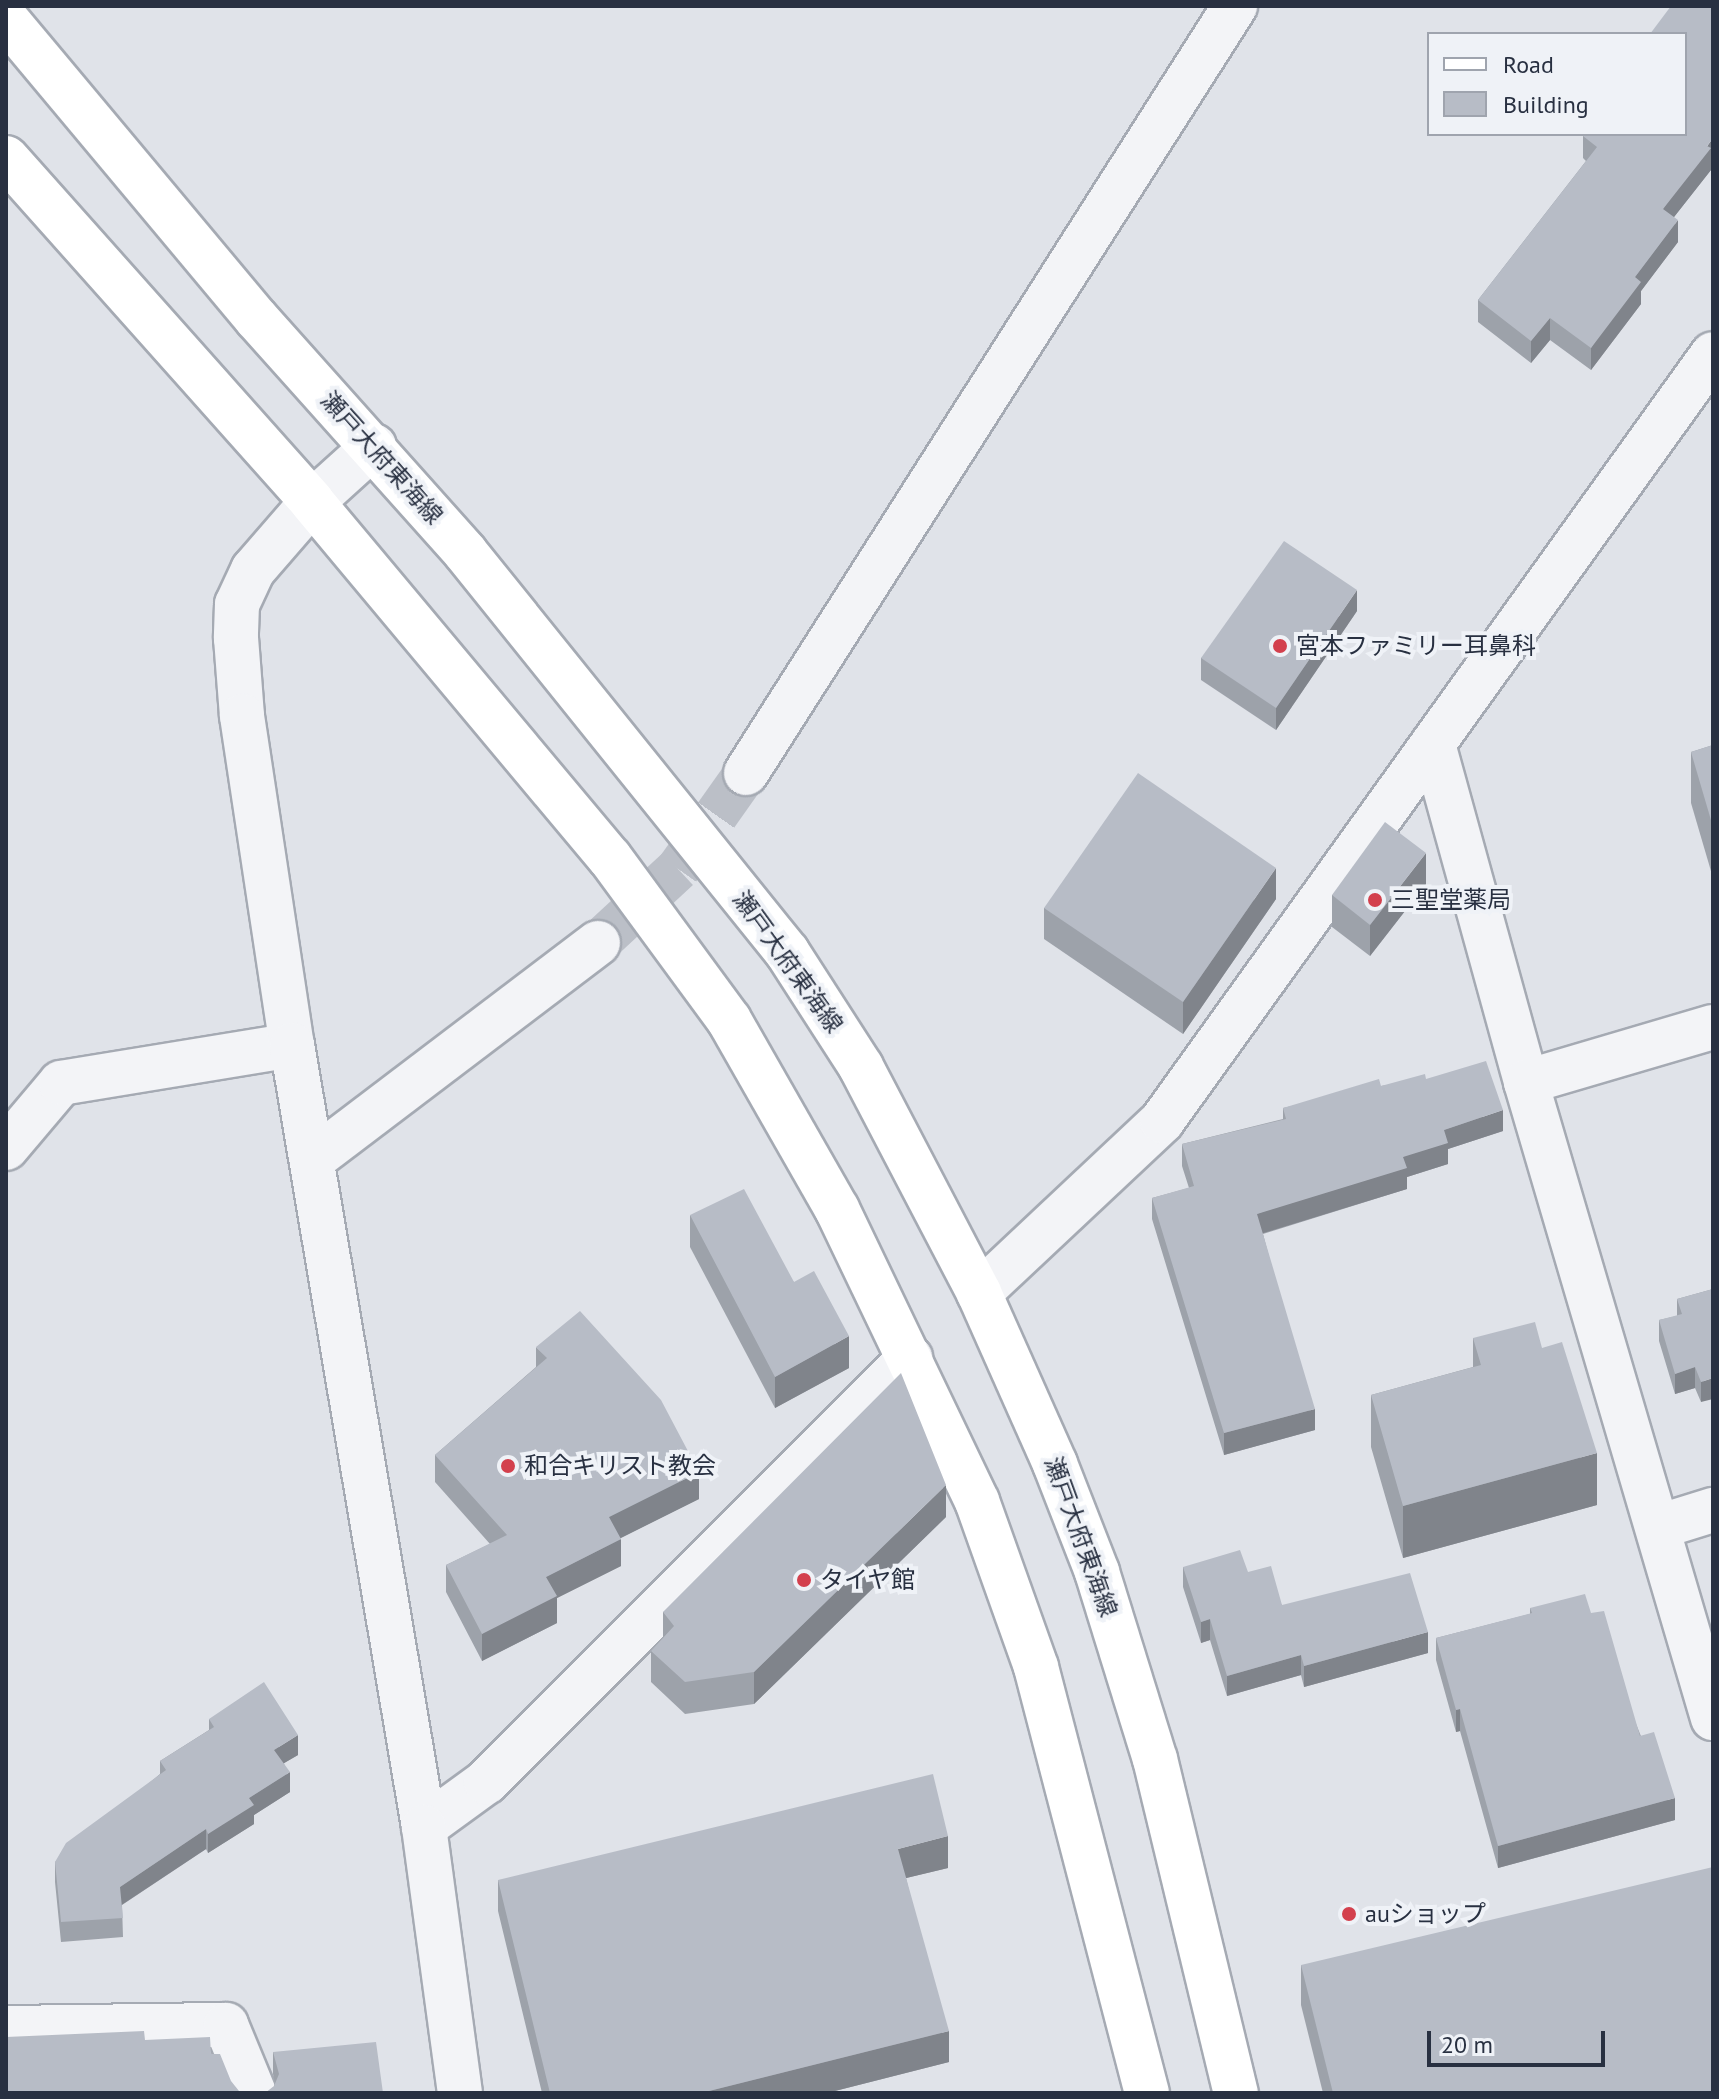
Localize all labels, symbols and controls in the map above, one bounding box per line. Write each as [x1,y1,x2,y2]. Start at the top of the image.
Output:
legend [1427,32,1687,136]
text: Road [1503,49,1554,80]
text: Building [1503,89,1589,120]
street label: 瀬戸大府東海線 [315,386,449,530]
place label: 宮本ファミリー耳鼻科 [1296,632,1536,660]
marker: 宮本ファミリー耳鼻科 [1271,637,1289,655]
street label: 瀬戸大府東海線 [727,886,849,1038]
place label: 三聖堂薬局 [1391,886,1511,914]
marker: 三聖堂薬局 [1366,891,1384,909]
place label: 和合キリスト教会 [524,1452,716,1480]
street label: 瀬戸大府東海線 [1039,1453,1123,1621]
marker: 和合キリスト教会 [499,1457,517,1475]
place label: タイヤ館 [820,1566,916,1594]
marker: タイヤ館 [795,1571,813,1589]
place label: auショップ [1365,1900,1486,1928]
marker: auショップ [1340,1905,1358,1923]
scale bar [1431,2015,1609,2065]
text: 20 m [1441,2029,1493,2060]

